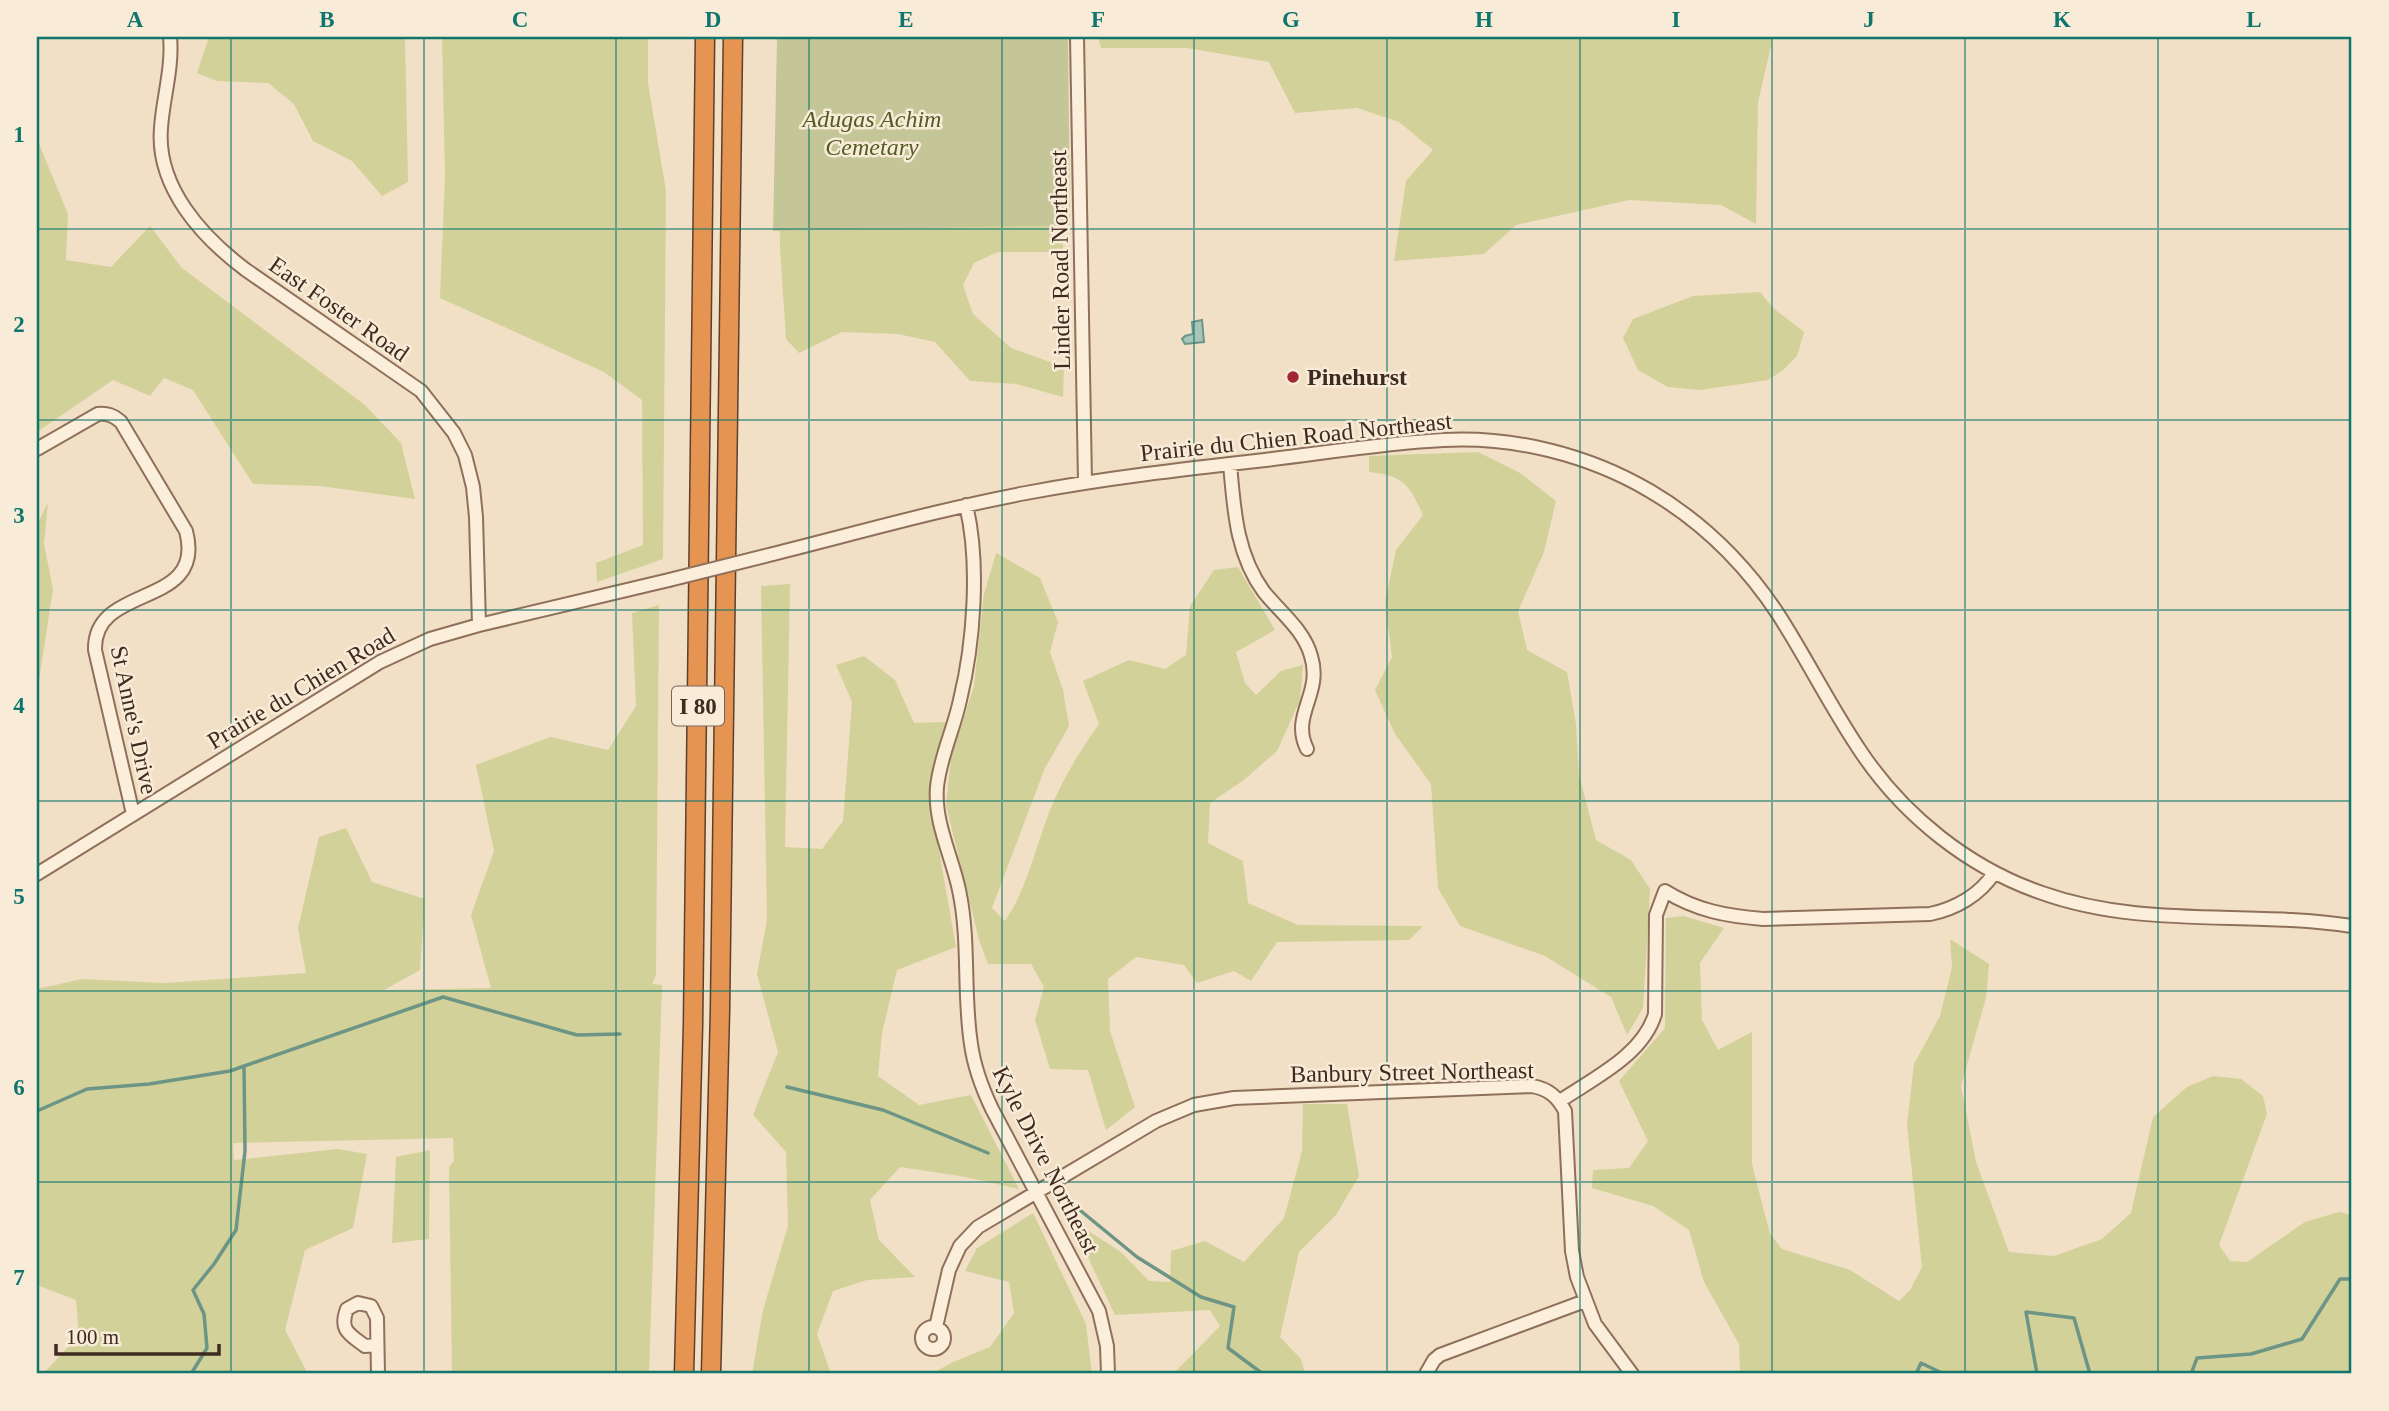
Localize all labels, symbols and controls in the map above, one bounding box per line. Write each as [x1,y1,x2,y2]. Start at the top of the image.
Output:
text: A [127,7,144,32]
text: B [319,7,335,32]
text: C [512,7,528,32]
text: D [705,7,721,32]
text: E [898,7,914,32]
text: F [1091,7,1105,32]
text: G [1282,7,1300,32]
text: H [1475,7,1493,32]
text: I [1672,7,1681,32]
text: J [1863,7,1875,32]
text: K [2053,7,2071,32]
text: L [2246,7,2262,32]
park label: Adugas Achim Cemetary [801,106,941,160]
text: 1 [13,122,25,147]
street label: Linder Road Northeast [1045,149,1075,370]
street label: East Foster Road [264,251,414,367]
text: 2 [13,312,25,337]
place label: Pinehurst [1307,364,1407,390]
marker: Pinehurst [1285,369,1301,385]
street label: Prairie du Chien Road Northeast [1139,408,1453,466]
text: 3 [13,503,25,528]
street label: Prairie du Chien Road [203,622,399,754]
street label: St Anne's Drive [106,643,162,797]
road number: I 80 [672,686,724,726]
text: 4 [13,693,25,718]
text: 5 [13,884,25,909]
street label: Banbury Street Northeast [1290,1057,1535,1087]
street label: Kyle Drive Northeast [988,1062,1105,1258]
text: 6 [13,1075,25,1100]
text: 7 [13,1265,25,1290]
scale bar [56,1313,219,1357]
text: 100 m [66,1325,119,1349]

